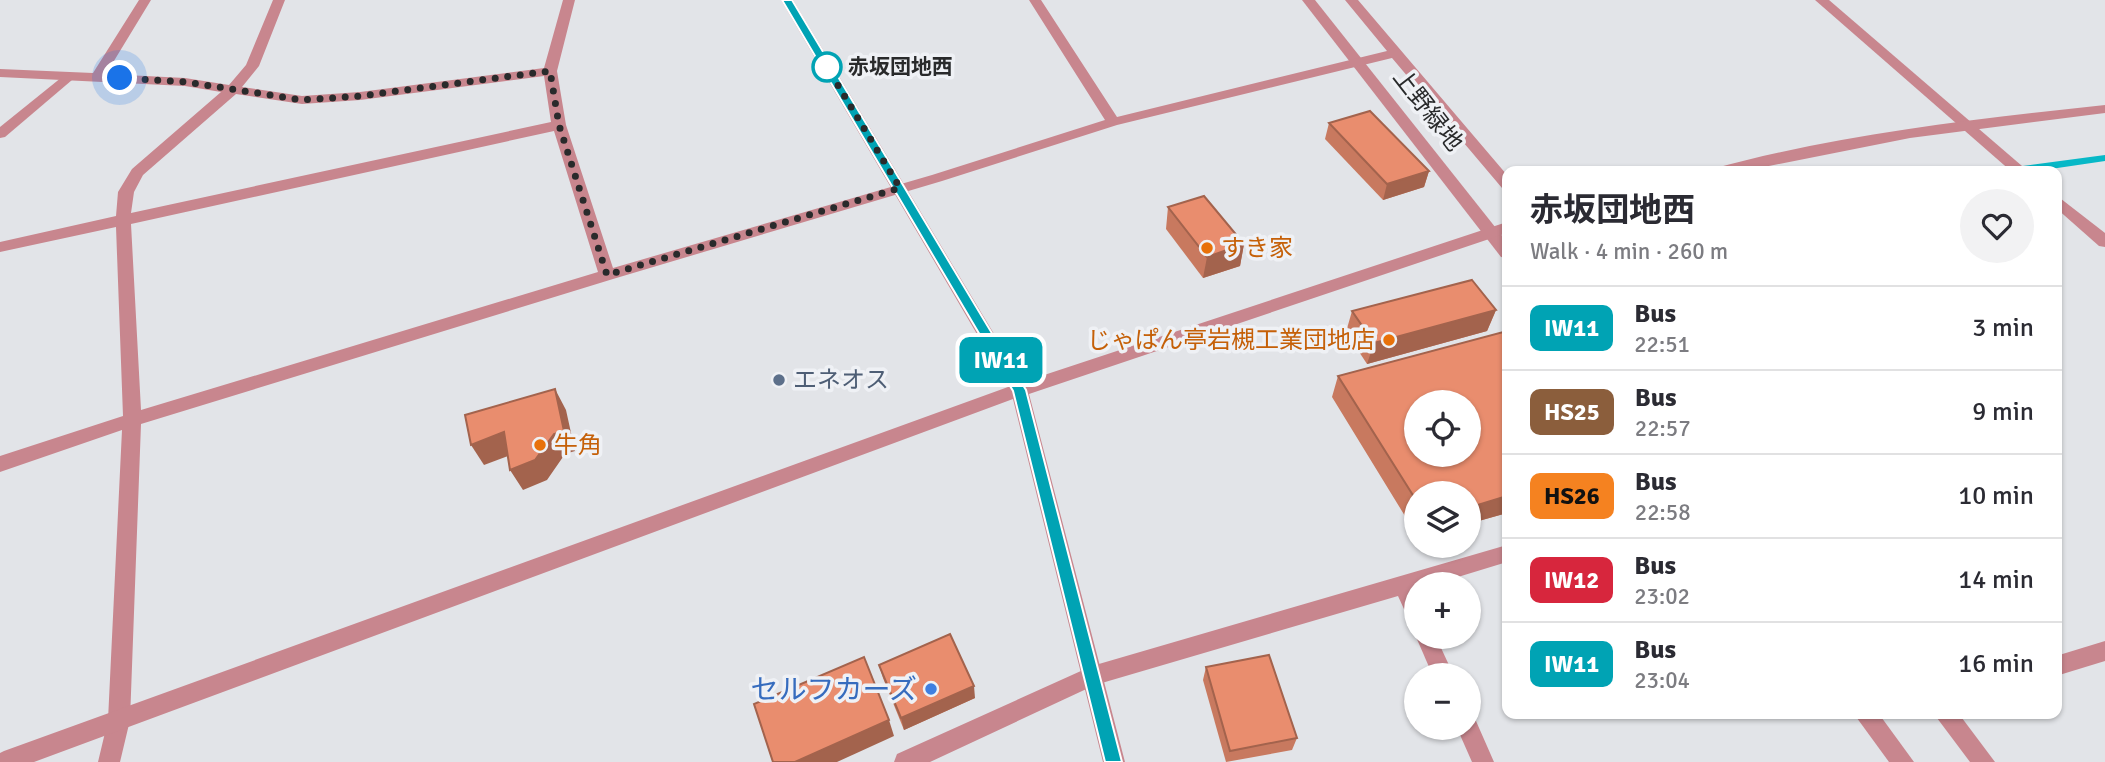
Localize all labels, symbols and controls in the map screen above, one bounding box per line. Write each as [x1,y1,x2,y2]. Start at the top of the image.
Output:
marker: 赤坂団地西 [812,52,842,82]
place label: 赤坂団地西 [848,54,953,80]
your location [102,60,137,95]
street label: 上野緑地 [1387,63,1469,157]
button: heart [1960,189,2034,263]
text: 赤坂団地西 [1530,190,1695,231]
place label: すき家 [1221,233,1293,263]
text: Walk · 4 min · 260 m [1530,237,1728,266]
marker: すき家 [1199,240,1215,256]
text: Bus [1634,298,1676,330]
text: 3 min [1972,312,2034,344]
text: IW11 [1544,313,1599,343]
place label: じゃぱん亭岩槻工業団地店 [1087,325,1375,355]
text: 22:51 [1634,330,1690,359]
marker: じゃぱん亭岩槻工業団地店 [1381,332,1397,348]
line badge: IW11 [952,337,1050,383]
text: IW11 [973,345,1029,375]
place label: エネオス [793,365,889,395]
marker: エネオス [771,372,787,388]
text: Bus [1635,382,1677,414]
map controls [1404,390,1481,740]
button: locate [1404,390,1481,467]
text: 9 min [1972,396,2034,428]
text: HS25 [1544,397,1600,427]
text: 22:57 [1635,414,1691,443]
place label: 牛角 [554,430,602,460]
marker: 牛角 [532,437,548,453]
text: Bus [1635,466,1677,498]
text: 10 min [1958,480,2034,512]
button: layers [1404,481,1481,558]
text: HS26 [1544,481,1600,511]
text: 22:58 [1635,498,1691,527]
text: Bus [1634,550,1676,582]
text: 14 min [1958,564,2034,596]
text: IW12 [1544,565,1599,595]
button: + [1404,572,1481,649]
text: 23:02 [1634,582,1690,611]
text: Bus [1634,634,1676,666]
text: 16 min [1958,648,2034,680]
text: IW11 [1544,649,1599,679]
button: − [1404,663,1481,740]
text: 23:04 [1634,666,1690,695]
place label: セルフカーズ [750,673,917,707]
marker: セルフカーズ [923,681,939,697]

